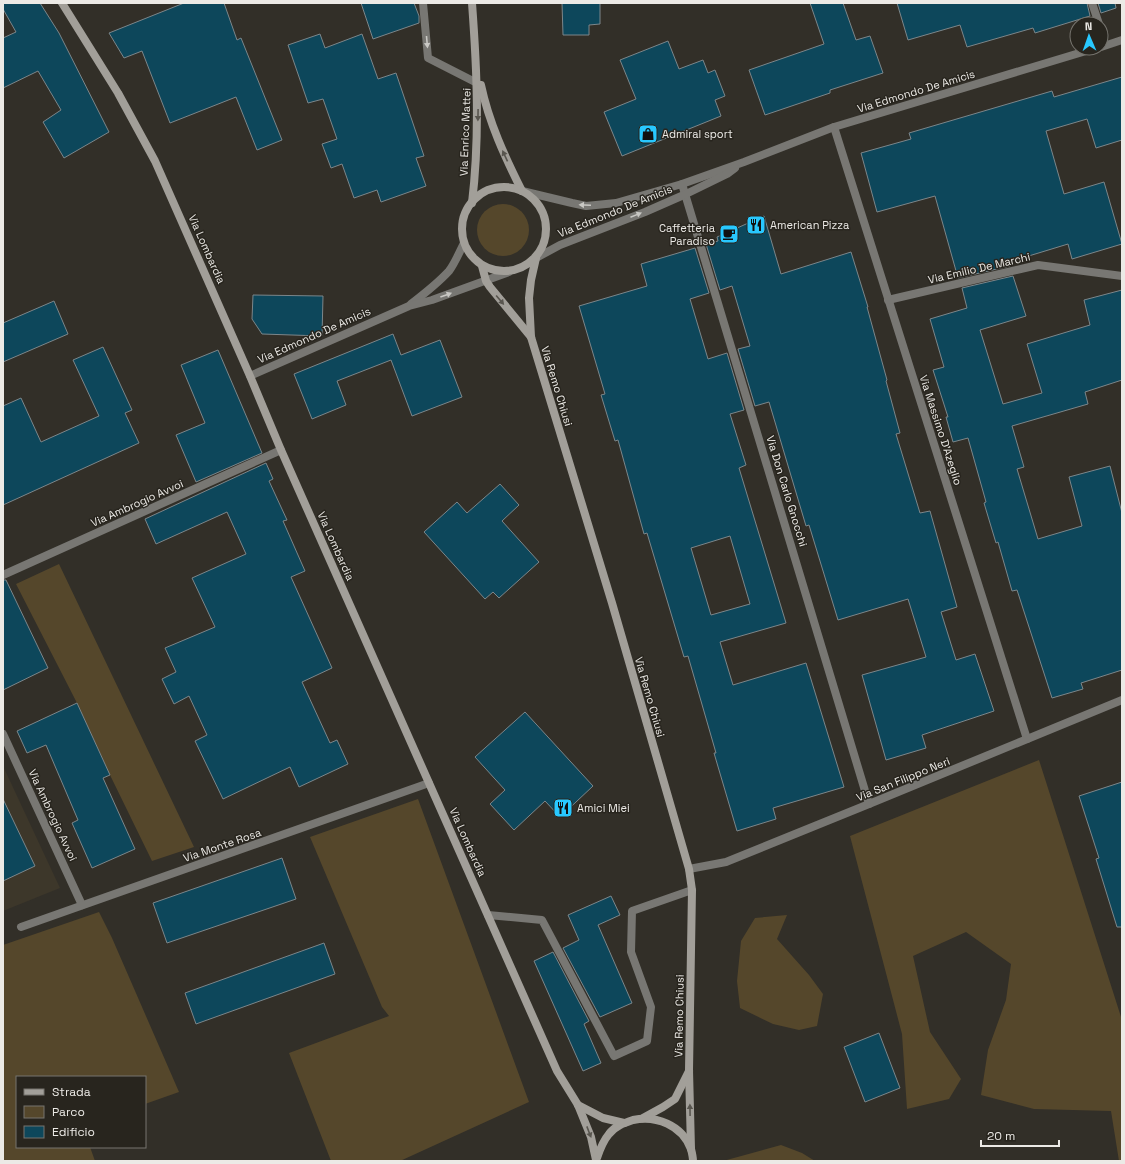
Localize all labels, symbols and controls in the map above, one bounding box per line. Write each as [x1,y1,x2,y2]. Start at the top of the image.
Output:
north arrow [1069,16,1109,56]
text: N [1085,19,1093,33]
one-way arrow [423,36,430,48]
street label: Via Edmondo De Amicis [855,66,977,116]
street label: Via Enrico Mattei [456,87,474,176]
one-way arrow [475,109,481,122]
shop icon: Admiral sport [637,123,659,145]
place label: Admiral sport [662,127,733,141]
one-way arrow [502,151,508,162]
street label: Via Edmondo De Amicis [556,182,674,240]
one-way arrow [579,201,591,208]
street label: Via Lombardia [185,212,229,286]
one-way arrow [631,212,643,218]
restaurant icon: American Pizza [745,214,767,236]
place label: American Pizza [770,218,850,232]
place label: Caffetteria Paradiso [659,221,716,248]
cafe icon: Caffetteria Paradiso [718,223,740,245]
street label: Via Emilio De Marchi [927,249,1032,287]
one-way arrow [441,291,453,297]
one-way arrow [495,295,504,305]
street label: Via Edmondo De Amicis [255,304,373,366]
street label: Via Remo Chiusi [538,344,576,428]
street label: Via Massimo D'Azeglio [917,373,965,487]
street label: Via Don Carlo Gnocchi [763,434,811,549]
street label: Via Ambrogio Avvoi [89,476,186,530]
street label: Via Lombardia [314,509,358,583]
street label: Via Remo Chiusi [632,655,668,739]
street label: Via San Filippo Neri [854,754,952,804]
street label: Via Ambrogio Avvoi [26,767,81,863]
restaurant icon: Amici Miei [552,797,574,819]
place label: Amici Miei [577,801,630,815]
street label: Via Lombardia [446,805,490,879]
street label: Via Monte Rosa [181,825,263,865]
street label: Via Remo Chiusi [671,974,687,1058]
legend [16,1076,146,1148]
text: Strada [52,1084,91,1100]
one-way arrow [687,1103,693,1116]
text: Parco [52,1104,85,1120]
scale bar [981,1122,1059,1148]
text: Edificio [52,1124,95,1140]
one-way arrow [586,1126,592,1138]
text: 20 m [987,1128,1015,1144]

